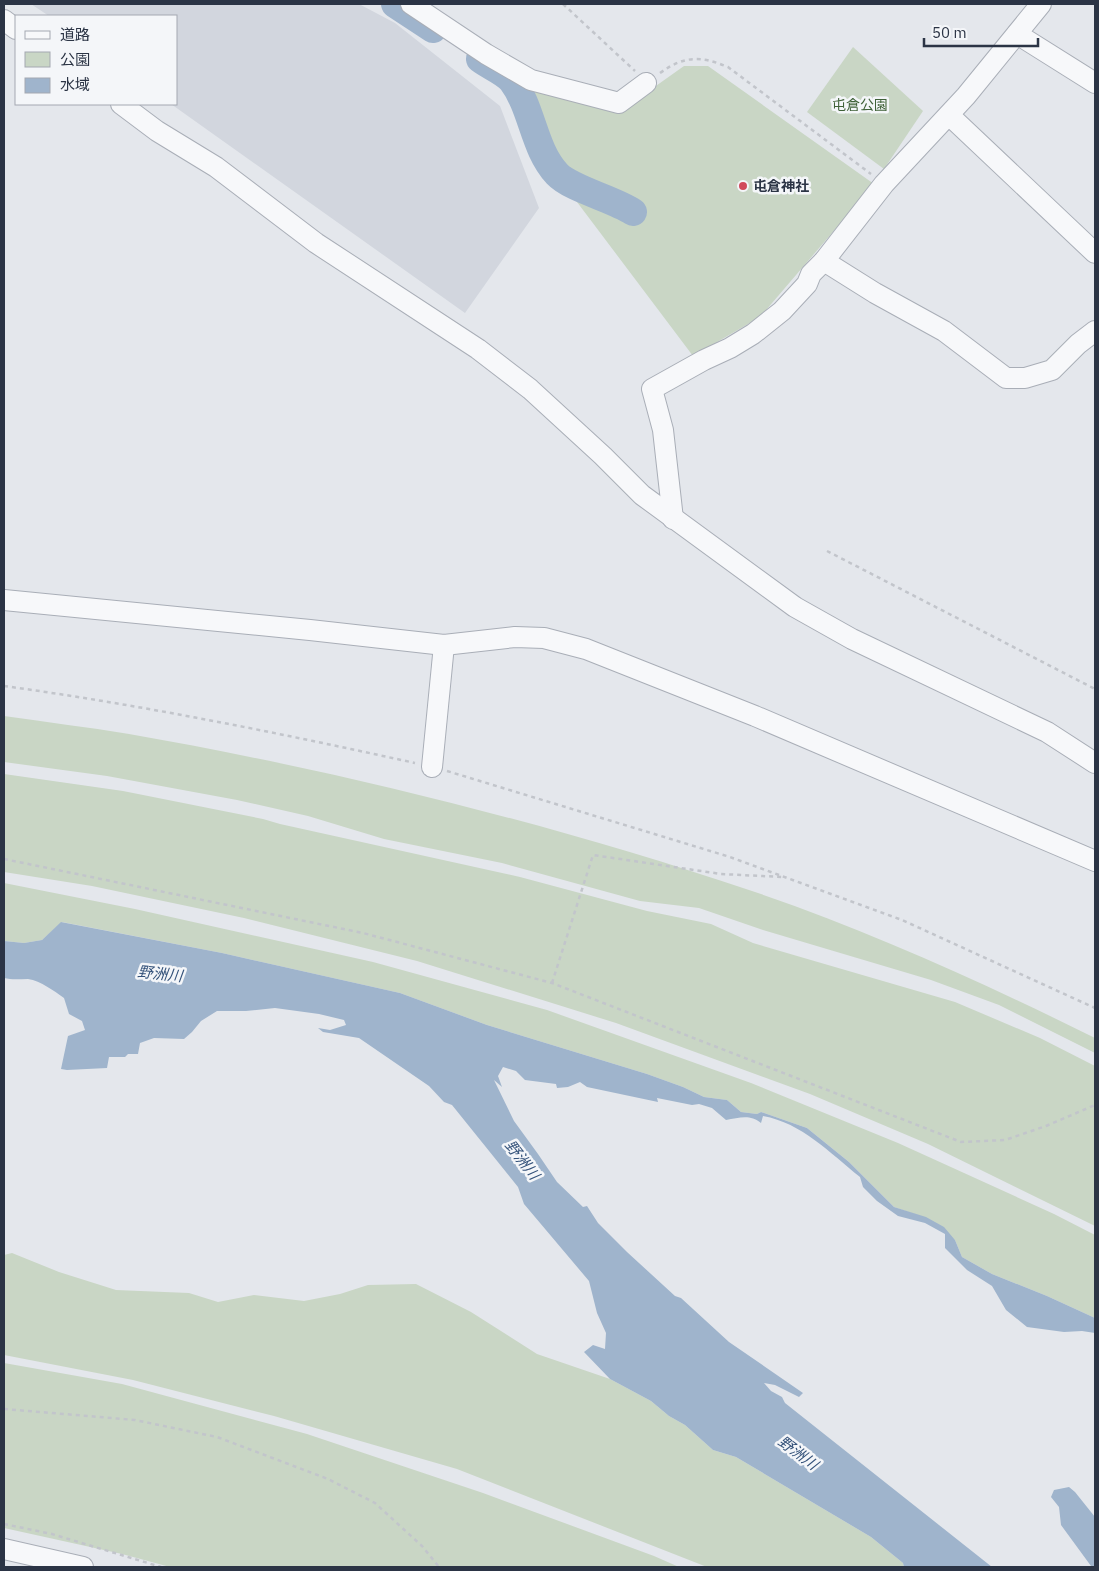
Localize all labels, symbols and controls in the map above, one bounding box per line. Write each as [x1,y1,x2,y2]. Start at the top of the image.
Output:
legend [15,15,178,105]
scale bar [924,15,1038,47]
text: 50 m [932,23,967,42]
text: 道路 [60,25,90,44]
text: 公園 [60,50,90,69]
text: 水域 [60,75,90,94]
park label: 屯倉公園 [832,96,888,114]
place label: 屯倉神社 [753,177,809,195]
marker: 屯倉神社 [737,180,749,192]
water label: 野洲川 [137,962,185,986]
water label: 野洲川 [501,1136,545,1185]
water label: 野洲川 [775,1431,824,1475]

